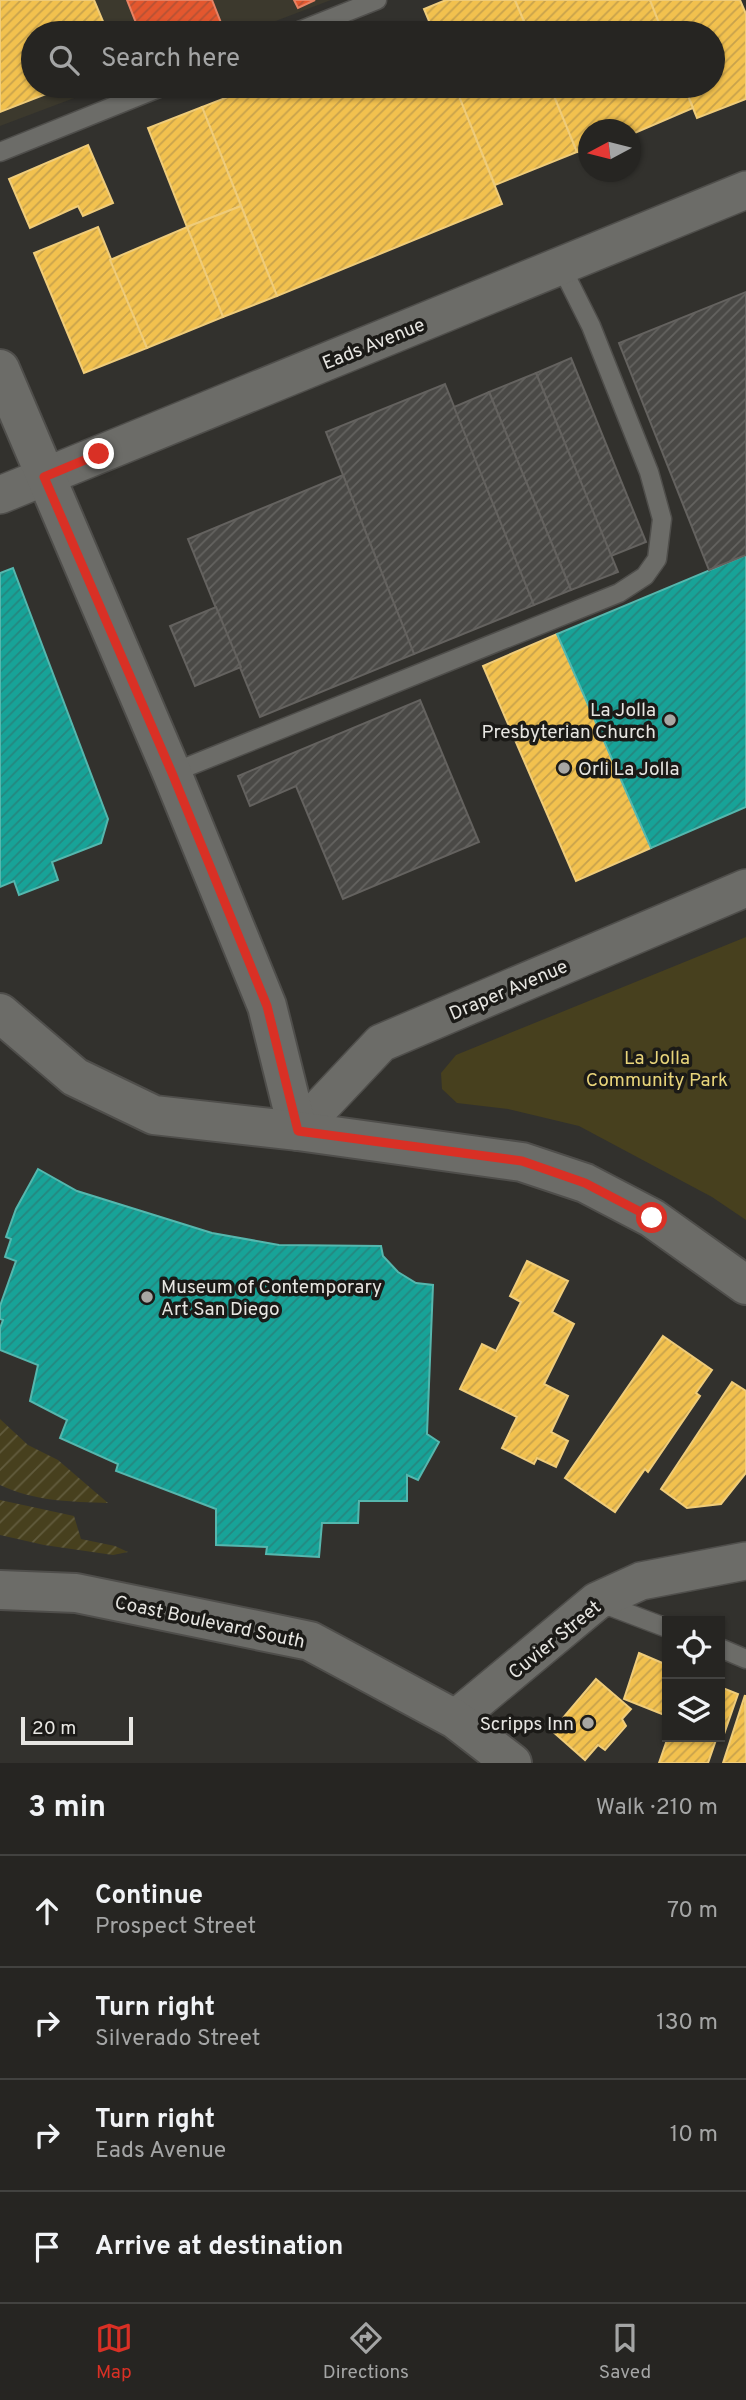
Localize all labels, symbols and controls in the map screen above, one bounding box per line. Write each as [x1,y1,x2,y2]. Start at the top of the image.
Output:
search box [21,21,725,98]
icon: search [45,41,83,79]
text: Search here [101,43,240,76]
north arrow [578,119,641,182]
street label: Eads Avenue [319,313,428,376]
route end [83,438,114,469]
place label: La Jolla Presbyterian Church [481,699,656,745]
marker: La Jolla Presbyterian Church [662,712,678,728]
place label: Orli La Jolla [578,758,680,782]
marker: Orli La Jolla [556,760,572,776]
street label: Draper Avenue [446,955,572,1027]
park label: La Jolla Community Park [586,1047,728,1093]
route start [636,1202,667,1233]
place label: Museum of Contemporary Art San Diego [161,1276,382,1322]
marker: Museum of Contemporary Art San Diego [139,1289,155,1305]
street label: Coast Boulevard South [112,1591,307,1655]
street label: Cuvier Street [504,1596,606,1685]
map controls [662,1616,725,1742]
button: locate [662,1616,725,1679]
button: layers [662,1679,725,1742]
place label: Scripps Inn [480,1713,574,1737]
scale bar [21,1714,133,1746]
marker: Scripps Inn [580,1715,596,1731]
text: 20 m [32,1717,76,1741]
text: 3 min [28,1790,106,1827]
text: Walk · 210 m [596,1794,718,1823]
text: Continue [95,1880,203,1913]
icon: ahead [28,1892,66,1930]
text: 70 m [667,1897,718,1926]
text: Prospect Street [95,1913,256,1942]
text: Turn right [95,1992,215,2025]
icon: right [28,2004,66,2042]
text: 130 m [656,2009,718,2038]
text: Silverado Street [95,2025,260,2054]
text: Turn right [95,2104,215,2137]
icon: right [28,2116,66,2154]
text: 10 m [670,2121,718,2150]
text: Eads Avenue [95,2137,226,2166]
icon: arrive [28,2228,66,2266]
text: Arrive at destination [95,2231,343,2264]
tab: Map [95,2319,133,2385]
tab: Directions [323,2319,409,2385]
tab: Saved [599,2319,651,2385]

